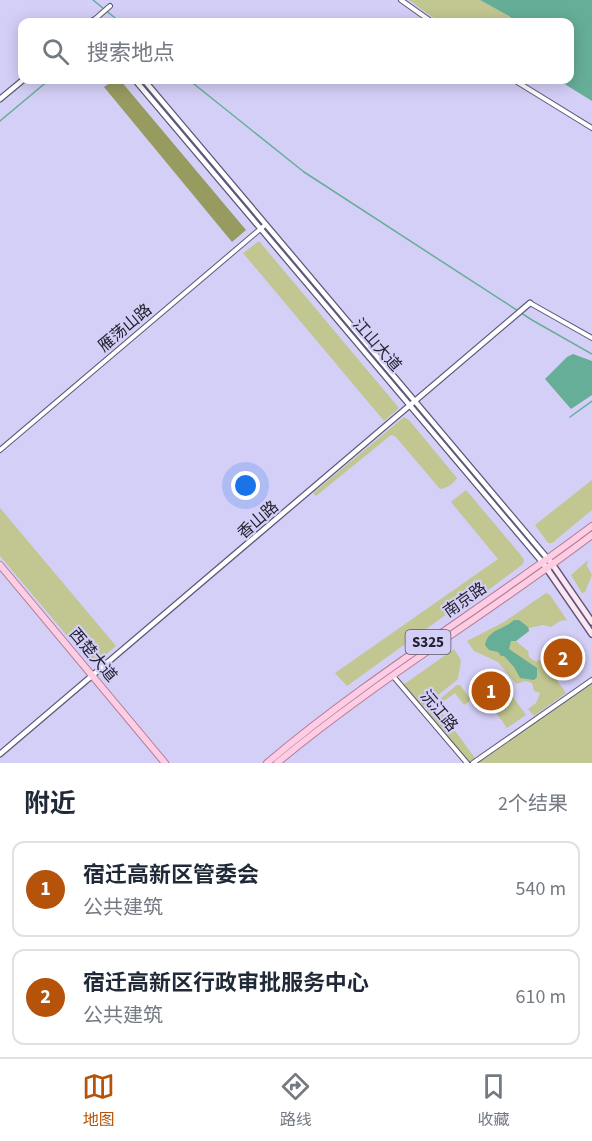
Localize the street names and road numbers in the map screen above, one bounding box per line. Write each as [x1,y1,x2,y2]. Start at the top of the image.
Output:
street label: 雁荡山路 [93,299,157,357]
street label: 江山大道 [348,314,406,376]
street label: 香山路 [233,496,283,544]
street label: 南京路 [439,577,491,623]
street label: 西楚大道 [64,623,122,687]
road number: S325 [406,630,450,654]
street label: 沅江路 [415,686,463,736]

